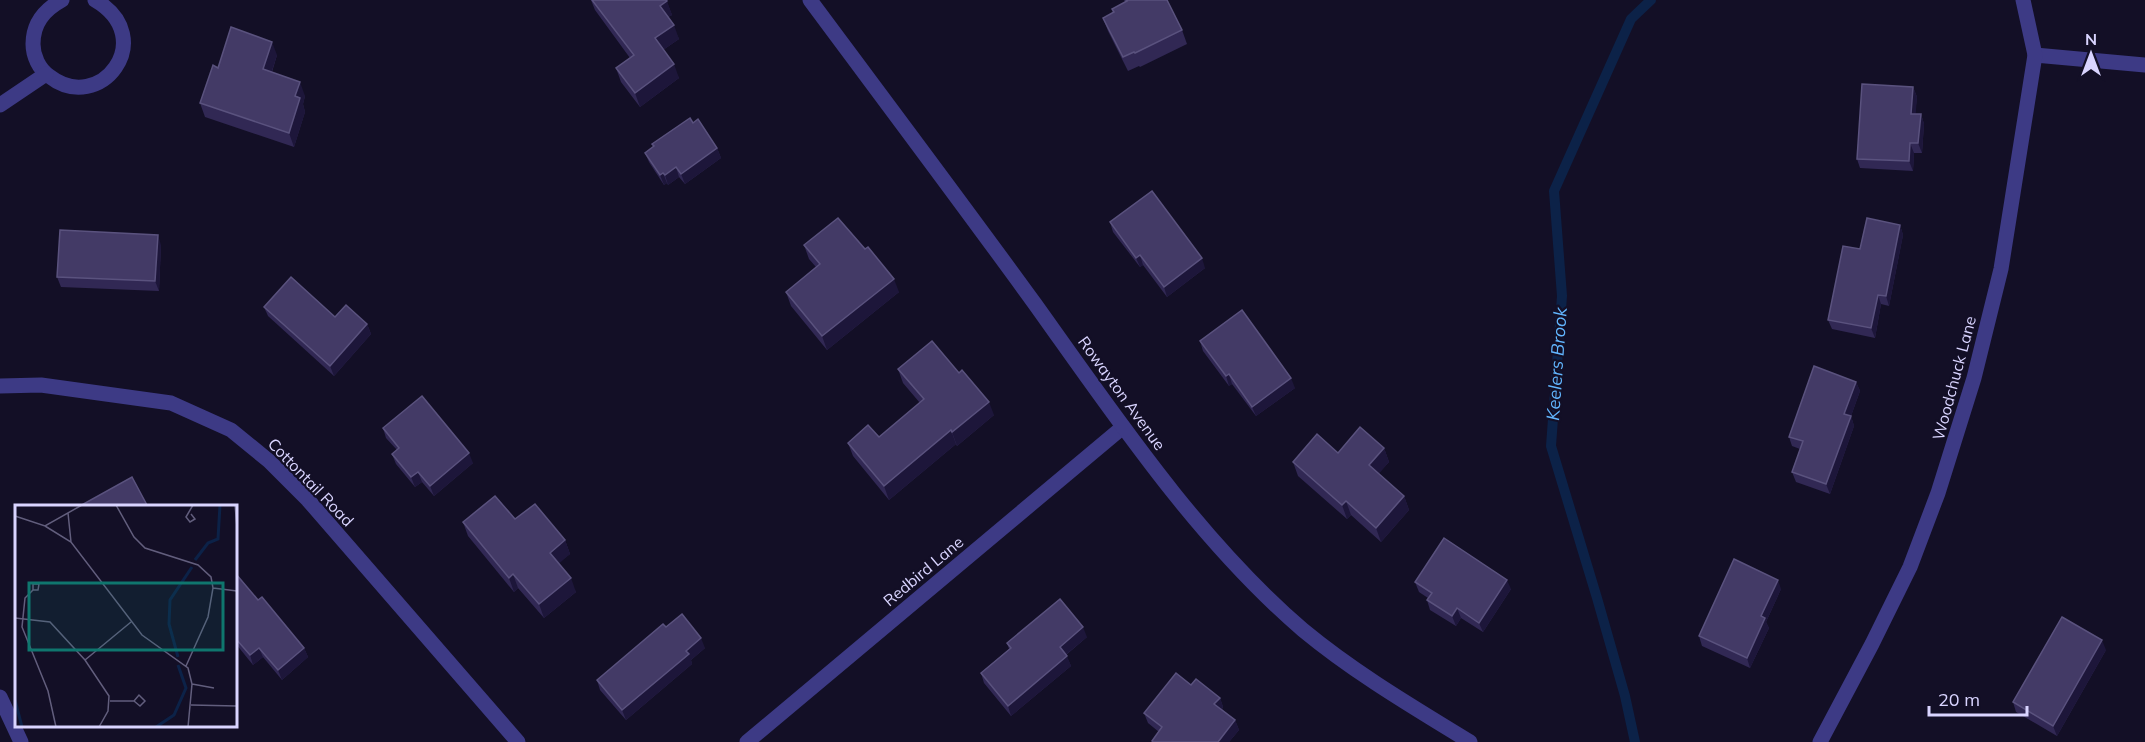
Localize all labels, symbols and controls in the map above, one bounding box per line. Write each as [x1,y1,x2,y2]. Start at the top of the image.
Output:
north arrow [2061,24,2121,84]
text: N [2085,29,2097,49]
water label: Keelers Brook [1541,306,1572,421]
street label: Woodchuck Lane [1928,314,1980,442]
street label: Rowayton Avenue [1074,332,1170,454]
street label: Cottontail Road [264,434,358,530]
inset map [15,505,237,727]
street label: Redbird Lane [879,532,967,610]
scale bar [1929,679,2026,717]
text: 20 m [1938,688,1980,711]

